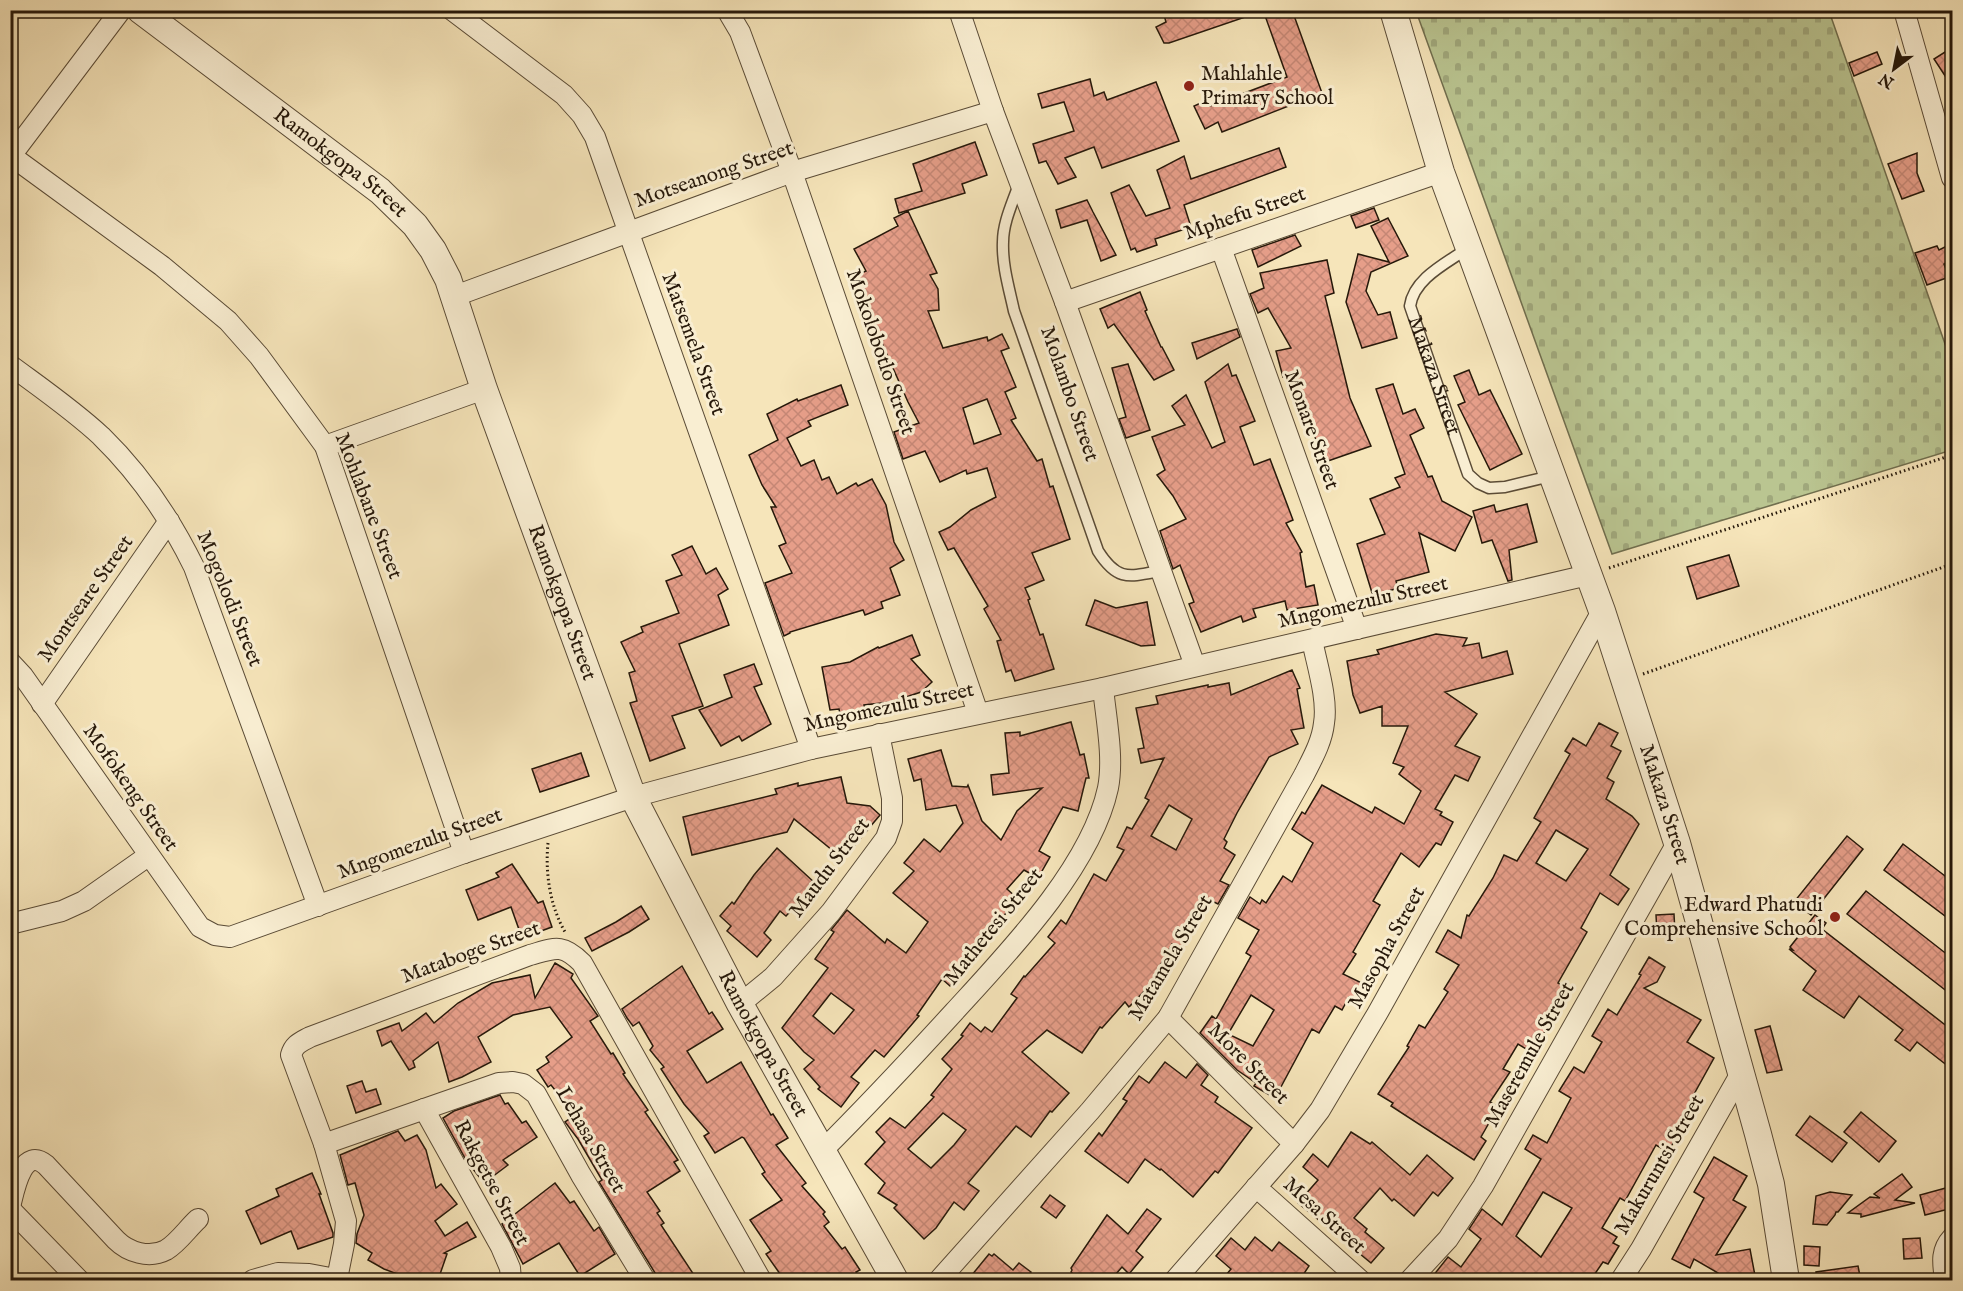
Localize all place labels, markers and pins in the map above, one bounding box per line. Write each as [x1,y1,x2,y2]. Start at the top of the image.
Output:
place label: Mahlahle Primary School [1201,61,1334,112]
marker: Mahlahle Primary School [1182,79,1196,93]
place label: Edward Phatudi Comprehensive School [1624,892,1823,943]
marker: Edward Phatudi Comprehensive School [1828,910,1842,924]

